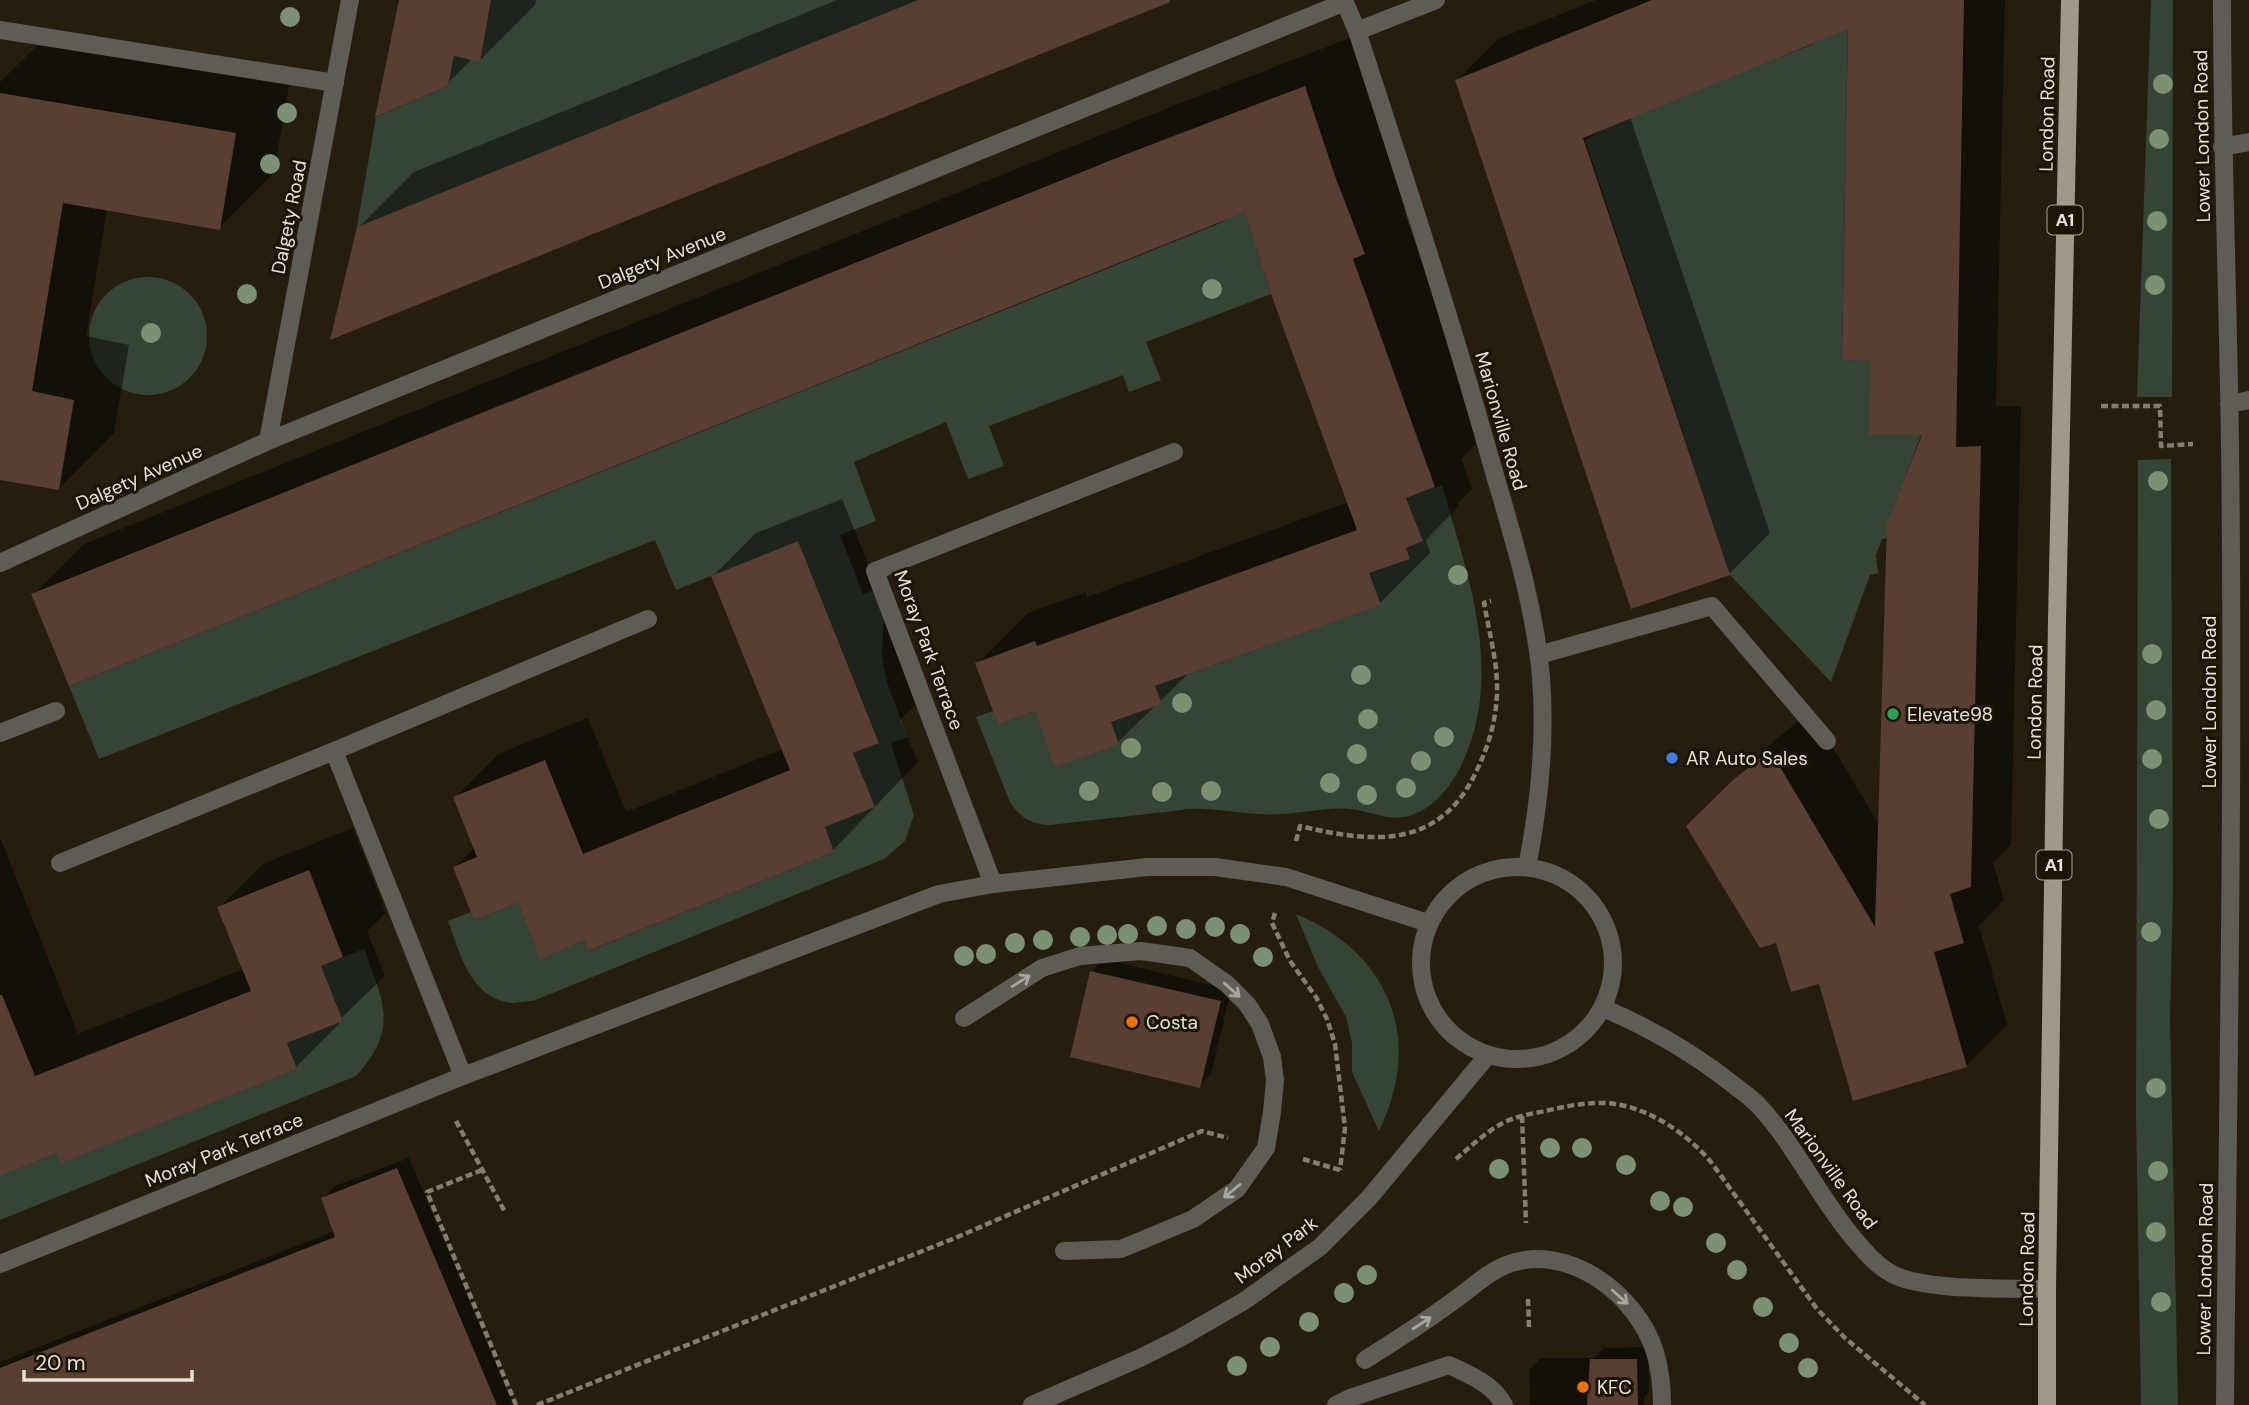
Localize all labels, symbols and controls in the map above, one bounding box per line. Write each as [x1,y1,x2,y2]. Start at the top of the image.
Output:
street label: Lower London Road [2188,49,2216,223]
street label: London Road [2033,56,2061,172]
street label: Dalgety Road [266,158,312,276]
road number: A1 [2048,205,2082,234]
street label: Dalgety Avenue [594,221,730,295]
street label: Marionville Road [1469,349,1533,493]
street label: Dalgety Avenue [72,438,206,516]
street label: Moray Park Terrace [888,567,970,733]
street label: Lower London Road [2197,616,2222,788]
street label: London Road [2021,644,2049,760]
place label: Elevate98 [1907,702,1993,727]
marker: Elevate98 [1885,706,1901,722]
place label: AR Auto Sales [1686,746,1808,771]
marker: AR Auto Sales [1664,750,1680,766]
road number: A1 [2036,850,2072,880]
one-way arrow [1011,974,1030,989]
one-way arrow [1223,981,1240,998]
place label: Costa [1146,1010,1198,1035]
marker: Costa [1124,1014,1140,1030]
street label: Marionville Road [1779,1104,1883,1234]
street label: Moray Park Terrace [141,1107,307,1193]
street label: Lower London Road [2191,1182,2219,1356]
one-way arrow [1223,1184,1241,1199]
street label: Moray Park [1230,1210,1323,1289]
street label: London Road [2013,1211,2041,1327]
one-way arrow [1611,1289,1629,1305]
one-way arrow [1412,1316,1431,1330]
scale bar [24,1338,192,1382]
text: 20 m [35,1349,86,1377]
place label: KFC [1597,1375,1632,1400]
marker: KFC [1575,1379,1591,1395]

